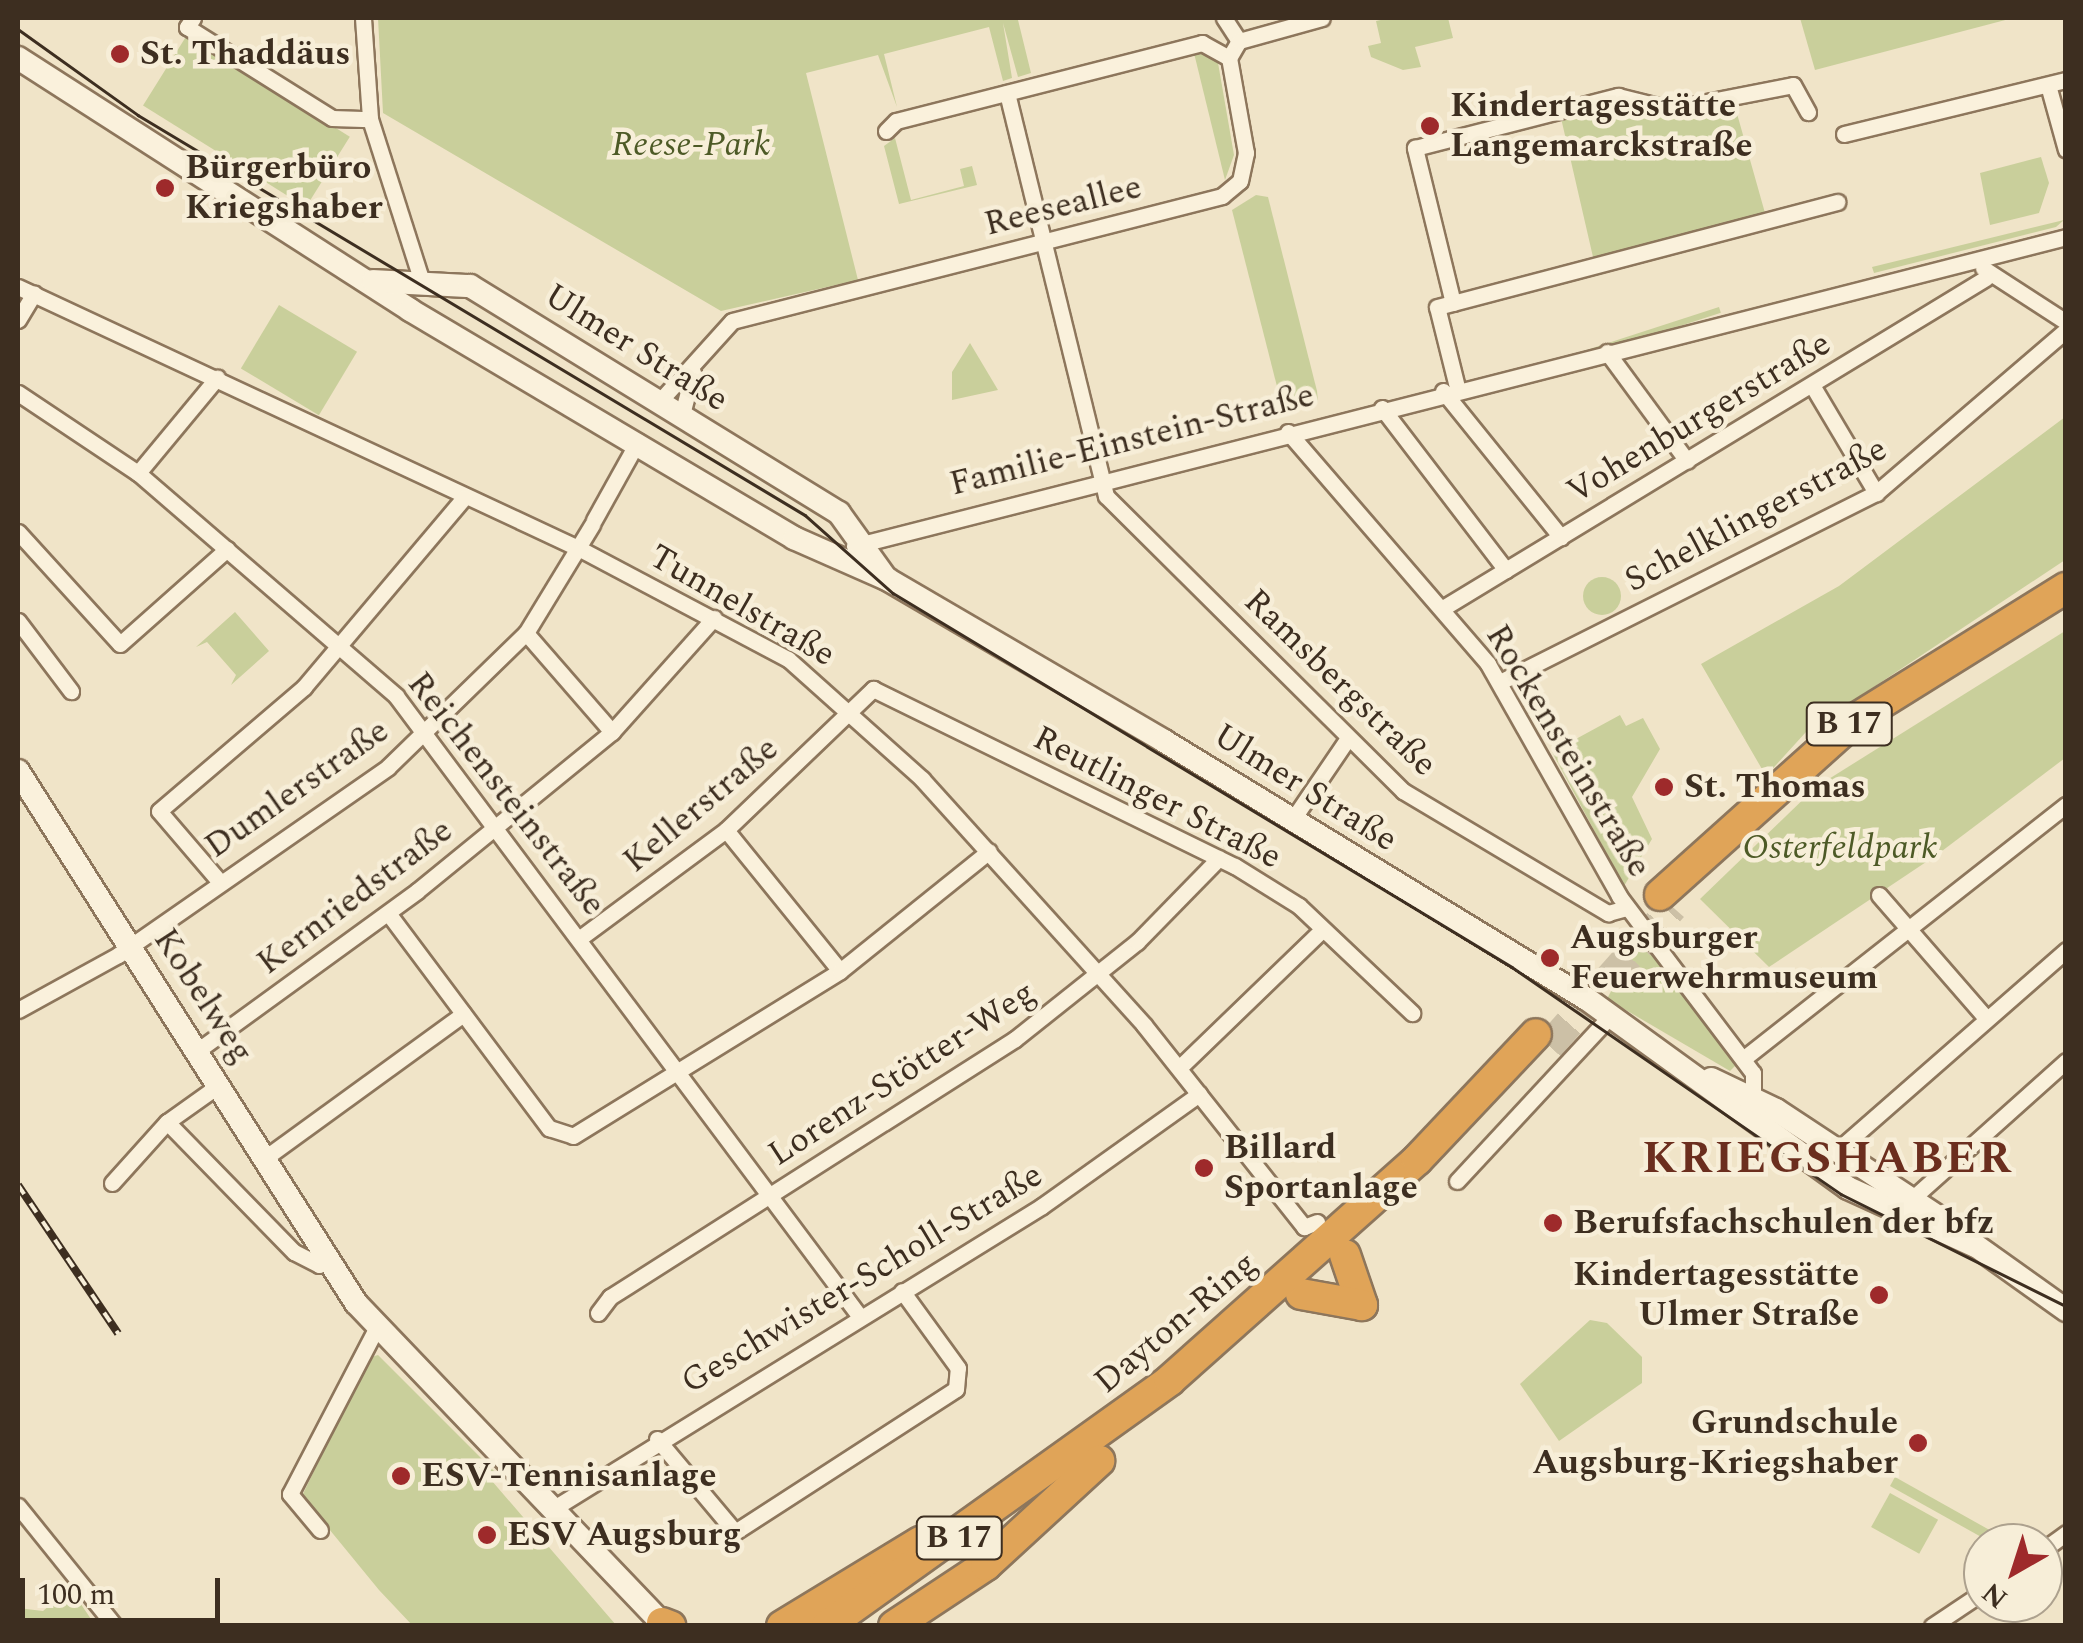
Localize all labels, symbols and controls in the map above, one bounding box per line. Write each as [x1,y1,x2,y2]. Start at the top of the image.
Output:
place label: St. Thaddäus [140,33,350,75]
marker: St. Thaddäus [109,43,131,65]
place label: Kindertagesstätte Langemarckstraße [1450,85,1753,167]
marker: Kindertagesstätte Langemarckstraße [1419,115,1441,137]
park label: Reese-Park [612,124,770,166]
place label: Bürgerbüro Kriegshaber [185,147,383,229]
street label: Reeseallee [980,166,1146,246]
marker: Bürgerbüro Kriegshaber [154,177,176,199]
street label: Ulmer Straße [536,275,736,421]
street label: Vohenburgerstraße [1560,323,1838,513]
street label: Familie-Einstein-Straße [945,374,1319,506]
street label: Schelklingerstraße [1618,428,1894,602]
street label: Tunnelstraße [642,536,842,676]
street label: Ramsbergstraße [1235,580,1445,786]
street label: Rockensteinstraße [1476,617,1660,885]
street label: Reichensteinstraße [398,664,614,924]
road number: B 17 [1804,697,1894,751]
street label: Dumlerstraße [197,710,397,868]
street label: Ulmer Straße [1205,715,1405,861]
street label: Reutlinger Straße [1026,717,1288,879]
street label: Kellerstraße [615,728,787,882]
place label: St. Thomas [1684,766,1866,808]
marker: St. Thomas [1653,776,1675,798]
street label: Kernriedstraße [249,810,461,984]
park label: Osterfeldpark [1742,827,1938,869]
place label: Augsburger Feuerwehrmuseum [1570,917,1878,999]
street label: Kobelweg [144,921,262,1071]
marker: Augsburger Feuerwehrmuseum [1539,947,1561,969]
street label: Lorenz-Stötter-Weg [761,972,1043,1176]
place label: Billard Sportanlage [1224,1127,1418,1209]
district label: KRIEGSHABER [1642,1132,2014,1186]
street label: Geschwister-Scholl-Straße [674,1154,1050,1404]
marker: Billard Sportanlage [1193,1157,1215,1179]
place label: Berufsfachschulen der bfz [1573,1202,1994,1244]
marker: Berufsfachschulen der bfz [1542,1212,1564,1234]
street label: Dayton-Ring [1086,1243,1266,1403]
place label: Kindertagesstätte Ulmer Straße [1573,1254,1859,1336]
marker: Kindertagesstätte Ulmer Straße [1868,1284,1890,1306]
place label: Grundschule Augsburg-Kriegshaber [1532,1402,1898,1484]
marker: Grundschule Augsburg-Kriegshaber [1907,1432,1929,1454]
place label: ESV-Tennisanlage [421,1455,717,1497]
marker: ESV-Tennisanlage [390,1465,412,1487]
road number: B 17 [914,1511,1004,1565]
place label: ESV Augsburg [507,1514,741,1556]
north arrow [1963,1523,2063,1623]
marker: ESV Augsburg [476,1524,498,1546]
scale bar [25,1558,225,1620]
text: N [1973,1571,2017,1619]
text: 100 m [37,1572,115,1618]

